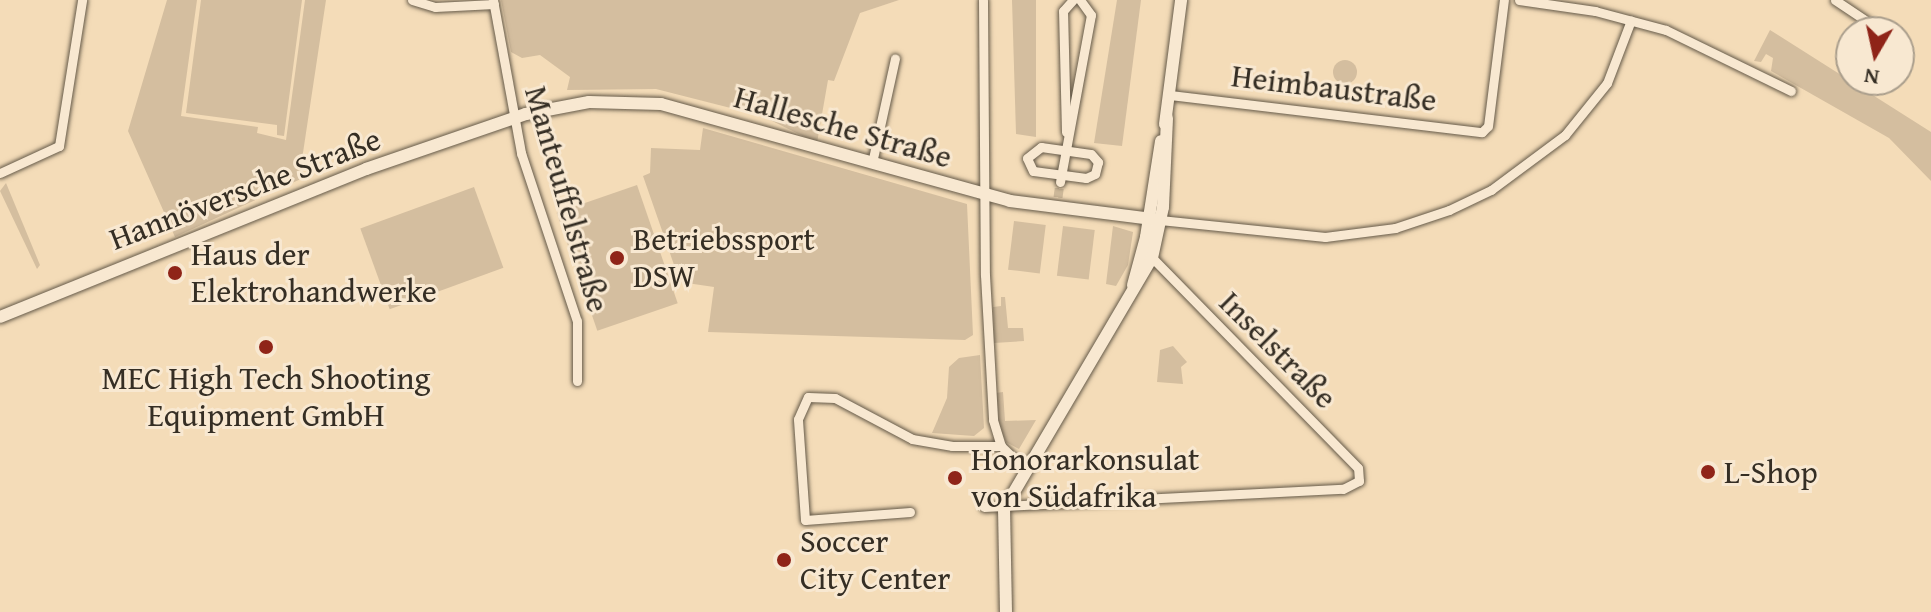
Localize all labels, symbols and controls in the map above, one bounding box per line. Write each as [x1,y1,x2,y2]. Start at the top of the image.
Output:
north arrow [1835,16,1915,96]
street label: Heimbaustraße [1229,56,1439,120]
text: N [1862,61,1881,95]
street label: Hallesche Straße [730,78,956,176]
street label: Manteuffelstraße [516,82,618,316]
street label: Hannöversche Straße [104,120,386,258]
place label: Betriebssport DSW [633,221,815,296]
place label: Haus der Elektrohandwerke [191,236,437,311]
marker: Betriebssport DSW [608,249,626,267]
marker: Haus der Elektrohandwerke [166,264,184,282]
street label: Inselstraße [1211,283,1345,417]
marker: MEC High Tech Shooting Equipment GmbH [257,338,275,356]
place label: MEC High Tech Shooting Equipment GmbH [102,360,430,435]
place label: Honorarkonsulat von Südafrika [971,441,1199,516]
place label: L-Shop [1724,453,1818,491]
marker: L-Shop [1699,463,1717,481]
marker: Honorarkonsulat von Südafrika [946,469,964,487]
place label: Soccer City Center [800,523,951,598]
marker: Soccer City Center [775,551,793,569]

